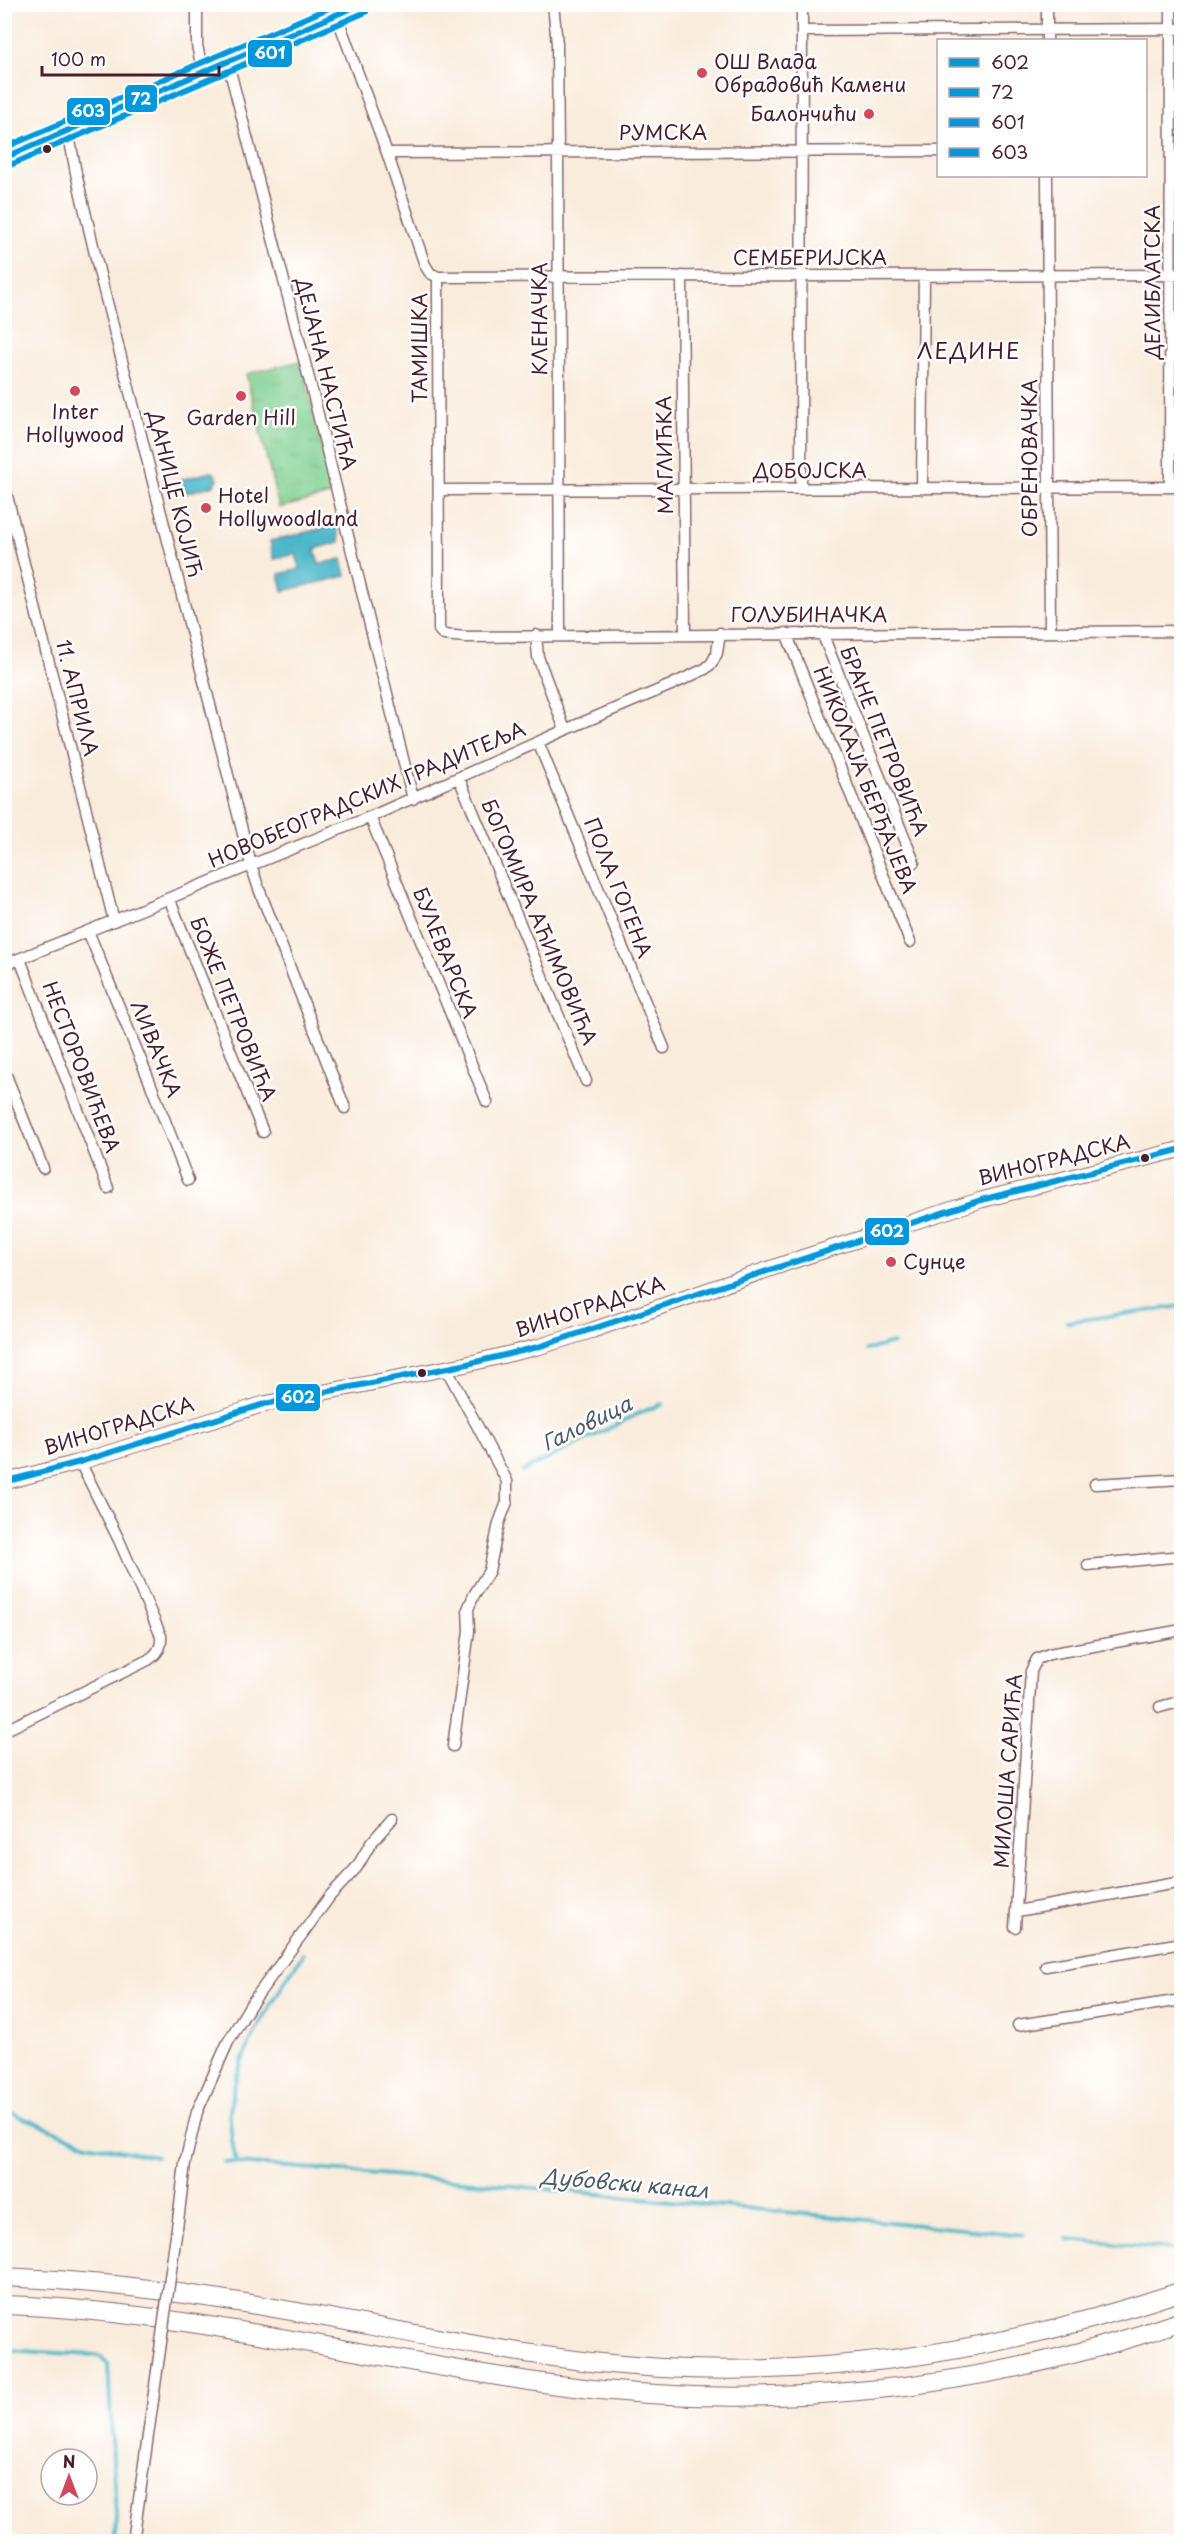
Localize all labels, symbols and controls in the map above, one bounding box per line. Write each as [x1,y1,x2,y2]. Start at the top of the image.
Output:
scale bar [42,39,219,77]
line badge: 601 [247,39,293,68]
legend [937,39,1147,177]
text: 601 [255,40,286,64]
text: 100 m [51,45,106,72]
place label: ОШ Влада Обрадовић Камени [714,46,906,99]
text: 602 [991,48,1029,75]
marker: ОШ Влада Обрадовић Камени [695,66,709,80]
text: 72 [991,78,1014,105]
line badge: 72 [124,84,158,113]
text: 72 [131,86,151,110]
line badge: 603 [66,97,111,126]
text: 603 [71,98,105,122]
place label: Балончићи [751,98,857,128]
marker: Балончићи [862,107,876,121]
text: 601 [991,108,1025,135]
street label: РУМСКА [619,117,707,147]
text: 603 [991,138,1028,165]
unlabelled marker [41,143,53,155]
street label: ДЕЛИБЛАТСКА [1137,205,1167,360]
street label: СЕМБЕРИЈСКА [733,242,887,272]
street label: КЛЕНАЧКА [524,262,554,376]
street label: ДЕЈАНА НАСТИЋА [288,273,365,473]
street label: ТАМИШКА [404,293,434,403]
district label: ЛЕДИНЕ [917,333,1021,366]
street label: ОБРЕНОВАЧКА [1014,379,1044,537]
marker: Inter Hollywood [68,384,82,398]
marker: Garden Hill [234,389,248,403]
street label: МАГЛИЋКА [648,395,680,515]
place label: Inter Hollywood [26,396,124,449]
place label: Garden Hill [186,402,296,432]
street label: ДАНИЦЕ КОЈИЋ [141,406,211,580]
street label: ДОБОЈСКА [752,455,867,485]
place label: Hotel Hollywoodland [218,480,358,533]
marker: Hotel Hollywoodland [199,501,213,515]
street label: ГОЛУБИНАЧКА [731,599,887,629]
street label: 11. АПРИЛА [49,636,107,759]
street label: БРАНЕ ПЕТРОВИЋА [833,641,937,840]
street label: НИКОЛАЈА БЕРЂАЈЕВА [807,661,925,898]
street label: НОВОБЕОГРАДСКИХ ГРАДИТЕЉА [203,713,530,875]
street label: БОГОМИРА АЋИМОВИЋА [474,794,606,1049]
street label: ПОЛА ГОГЕНА [577,813,661,962]
street label: БУЛЕВАРСКА [406,883,486,1023]
street label: БОЖЕ ПЕТРОВИЋА [183,912,285,1106]
street label: НЕСТОРОВИЋЕВА [35,977,128,1157]
street label: ЛИВАЧКА [124,996,190,1102]
street label: ВИНОГРАДСКА [975,1126,1133,1192]
unlabelled marker [1139,1152,1151,1164]
line badge: 602 [864,1217,910,1246]
text: 602 [870,1218,904,1242]
place label: Сунце [903,1246,966,1276]
marker: Сунце [884,1255,898,1269]
street label: ВИНОГРАДСКА [511,1268,668,1344]
unlabelled marker [416,1367,428,1379]
line badge: 602 [275,1383,321,1412]
text: 602 [281,1384,315,1408]
water label: Галовица [535,1386,637,1458]
street label: ВИНОГРАДСКА [40,1388,198,1462]
street label: МИЛОША САРИЋА [985,1673,1029,1869]
water label: Дубовски канал [538,2159,710,2205]
north arrow [39,2447,99,2507]
text: N [63,2449,75,2473]

